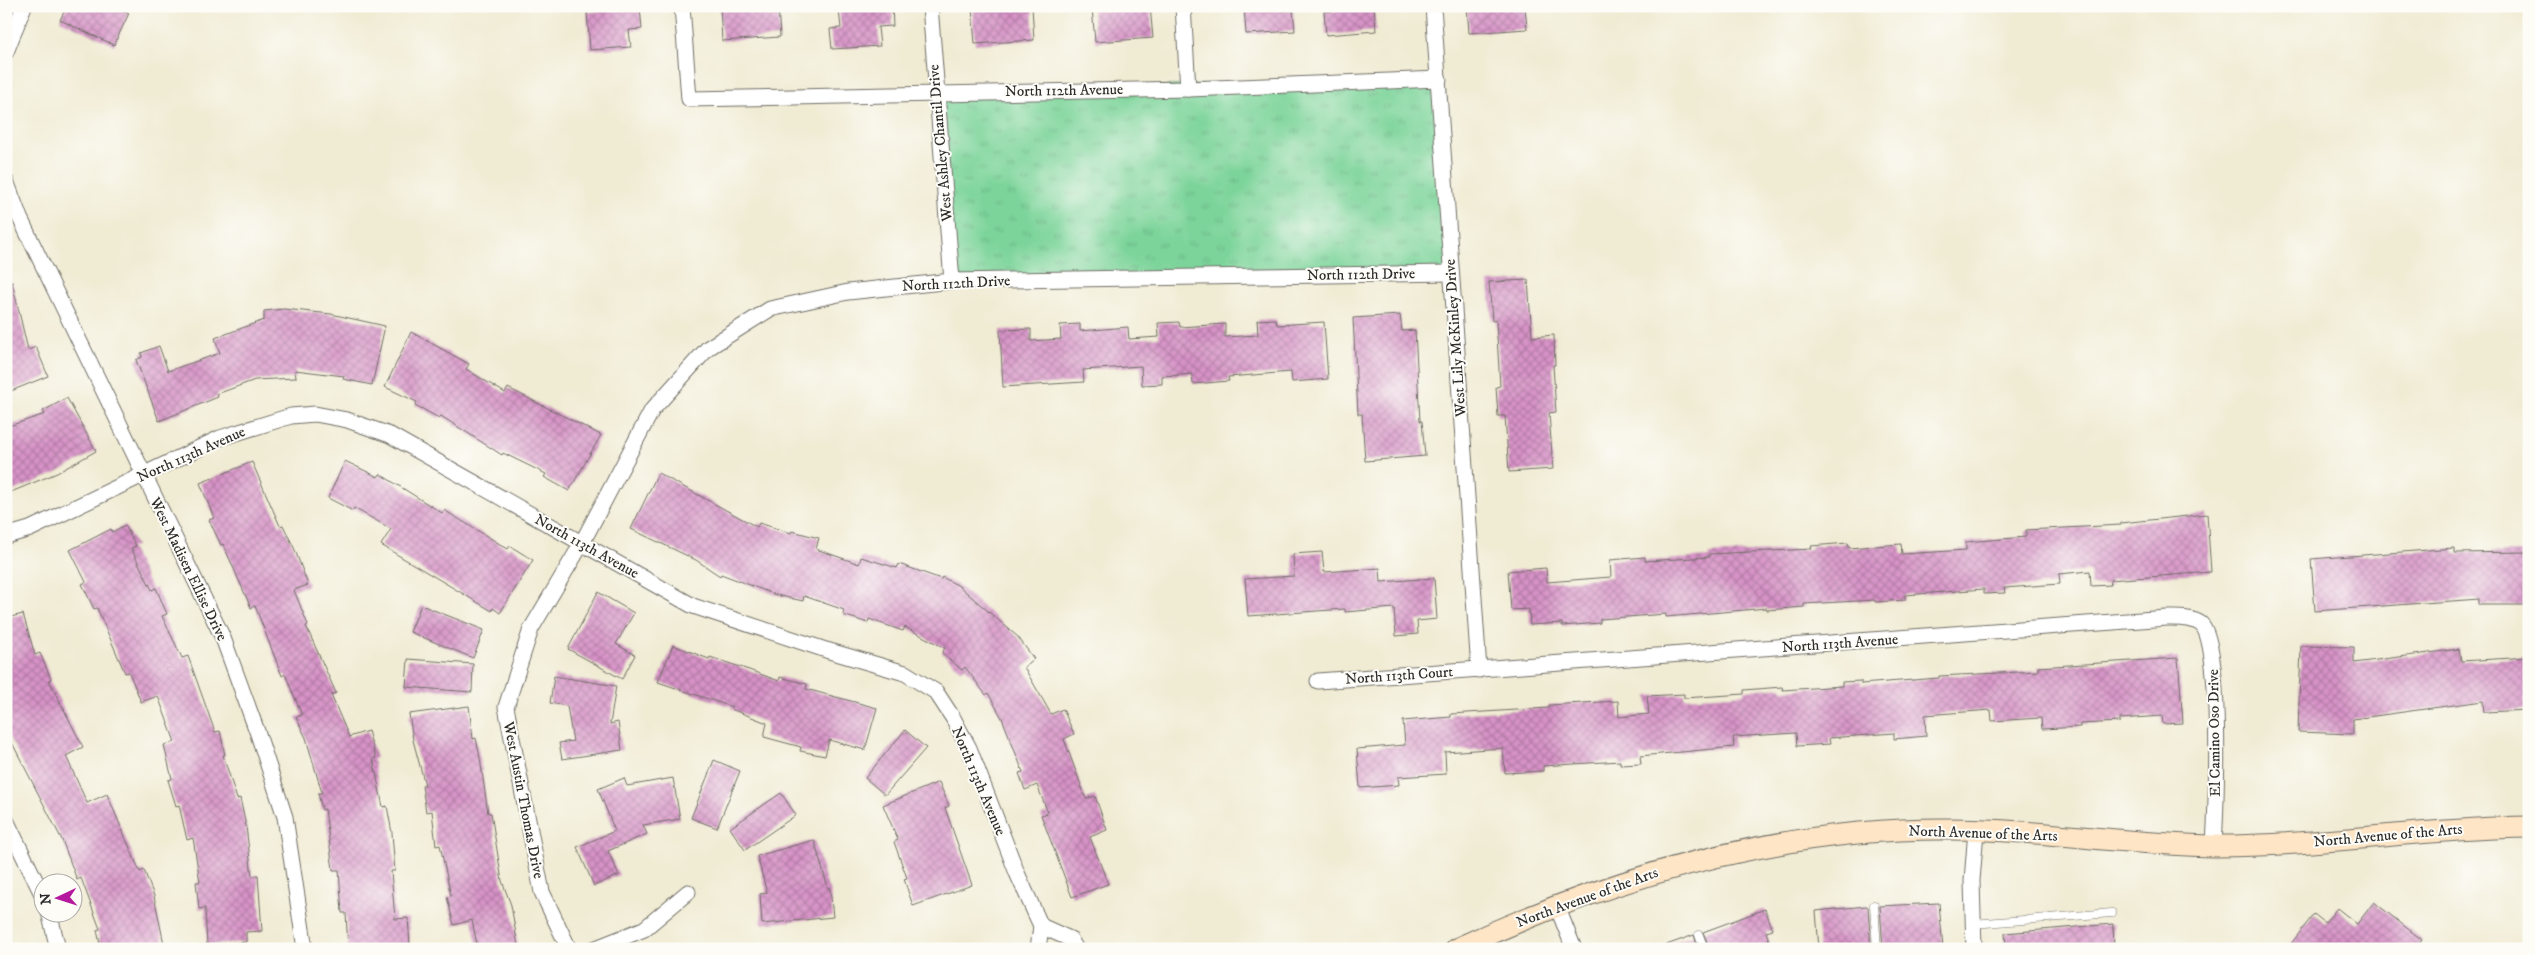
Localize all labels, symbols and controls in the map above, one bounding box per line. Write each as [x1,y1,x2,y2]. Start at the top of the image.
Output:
street label: West Ashley Chantil Drive [924,64,957,223]
street label: North 112th Avenue [1005,80,1123,101]
street label: West Lily McKinley Drive [1441,258,1471,418]
street label: North 112th Drive [1307,264,1415,285]
street label: North 112th Drive [901,271,1011,296]
street label: North 113th Avenue [134,422,248,487]
street label: West Madisen Ellise Drive [145,493,232,644]
street label: North 113th Avenue [531,510,642,583]
street label: North 113th Avenue [1781,630,1899,657]
street label: North 113th Court [1344,662,1454,689]
street label: El Camino Oso Drive [2204,669,2225,797]
street label: West Austin Thomas Drive [499,719,548,880]
street label: North 113th Avenue [947,724,1010,839]
street label: North Avenue of the Arts [2313,820,2463,851]
street label: North Avenue of the Arts [1908,821,2058,846]
street label: North Avenue of the Arts [1514,863,1661,932]
north arrow [32,872,82,922]
text: N [37,892,55,905]

